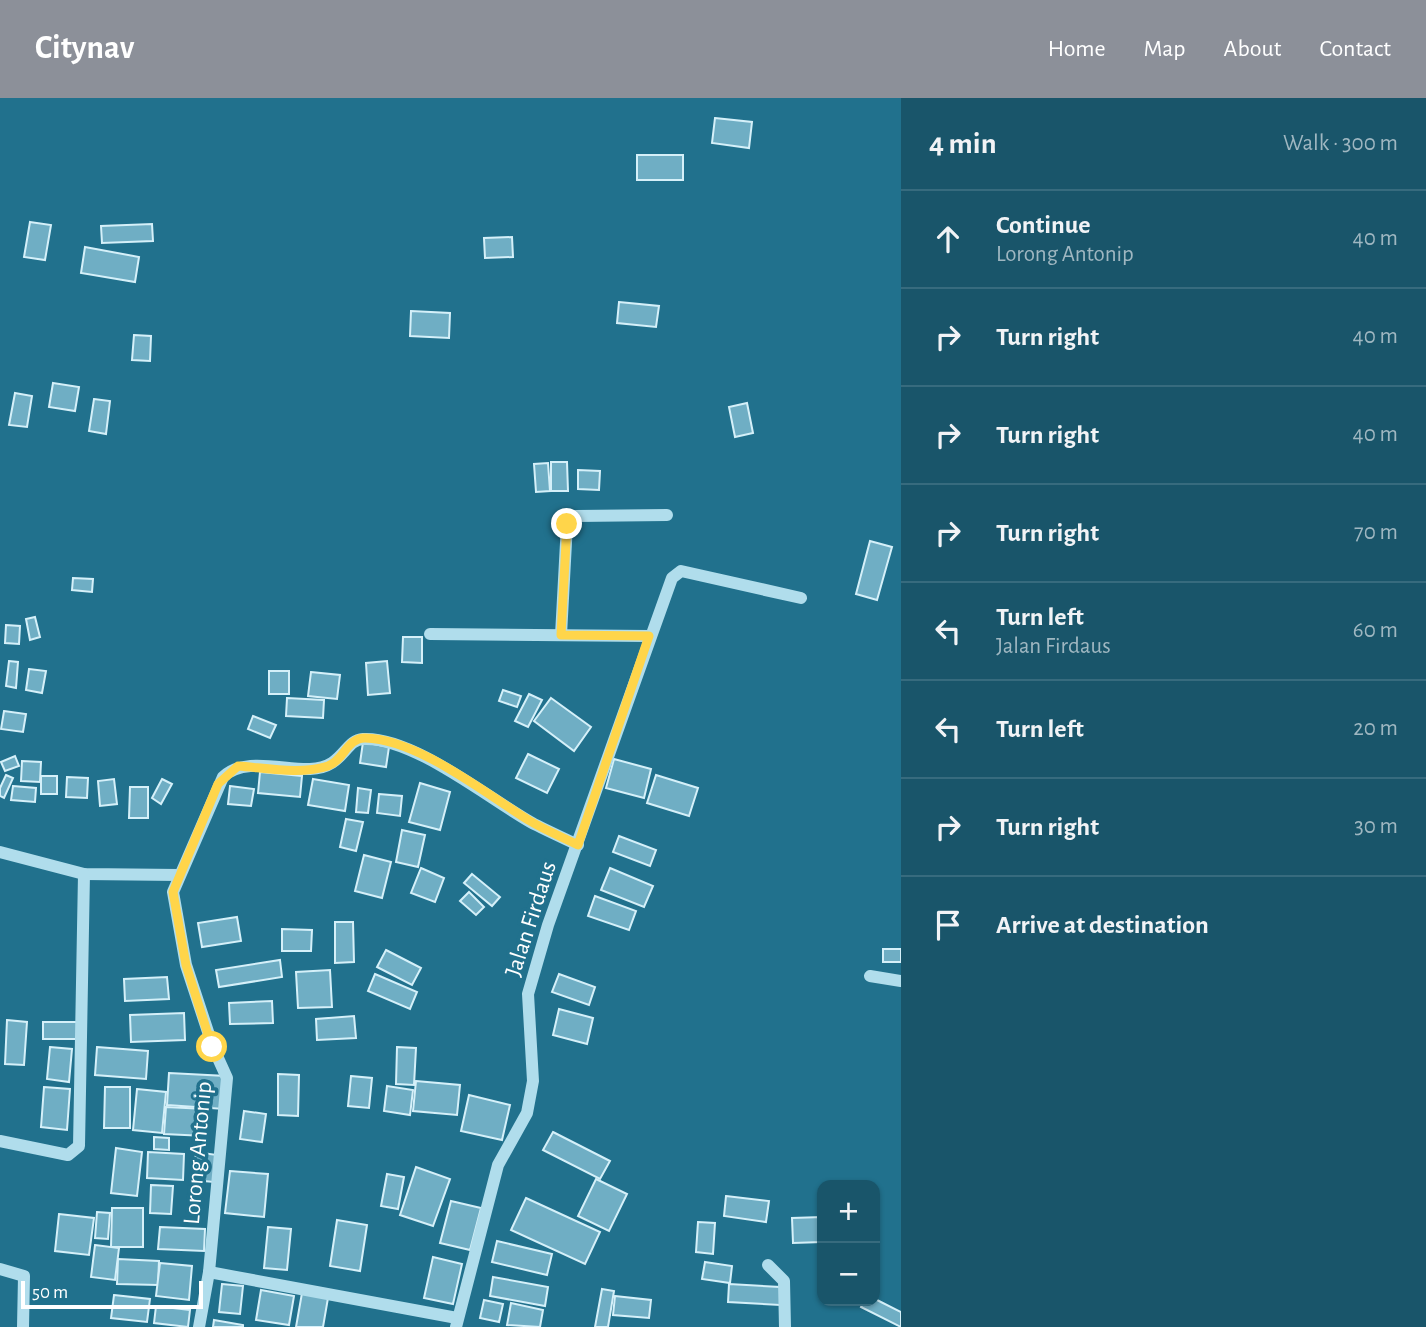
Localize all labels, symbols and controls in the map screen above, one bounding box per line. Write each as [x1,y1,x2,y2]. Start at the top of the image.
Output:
text: Citynav [35,32,134,65]
text: Home [1048,37,1106,61]
text: Map [1144,37,1186,61]
text: About [1224,37,1281,61]
text: Contact [1319,37,1391,61]
text: 4 min [929,129,997,159]
text: Walk · 300 m [1283,132,1398,155]
text: Continue [996,212,1091,238]
icon: ahead [929,220,967,258]
text: 40 m [1353,227,1398,250]
text: Lorong Antonip [996,243,1134,266]
icon: right [929,318,967,356]
text: Turn right [996,324,1099,350]
text: 40 m [1353,325,1398,348]
icon: right [929,416,967,454]
text: Turn right [996,422,1099,448]
text: 40 m [1353,423,1398,446]
route end [551,508,582,539]
icon: right [929,514,967,552]
text: Turn right [996,520,1099,546]
text: 70 m [1354,521,1398,544]
text: Turn left [996,604,1084,630]
icon: left [929,612,967,650]
text: 60 m [1353,619,1398,642]
text: Jalan Firdaus [996,635,1111,658]
icon: left [929,710,967,748]
text: Turn left [996,716,1084,742]
text: 20 m [1353,717,1398,740]
icon: right [929,808,967,846]
text: Turn right [996,814,1099,840]
text: 30 m [1354,815,1398,838]
street label: Jalan Firdaus [501,858,561,980]
icon: arrive [929,906,967,944]
text: Arrive at destination [996,912,1209,938]
route start [196,1031,227,1062]
street label: Lorong Antonip [180,1080,216,1226]
map controls [817,1180,880,1306]
button: + [817,1180,880,1243]
button: − [817,1243,880,1306]
scale bar [21,1278,203,1310]
text: 50 m [32,1283,68,1302]

